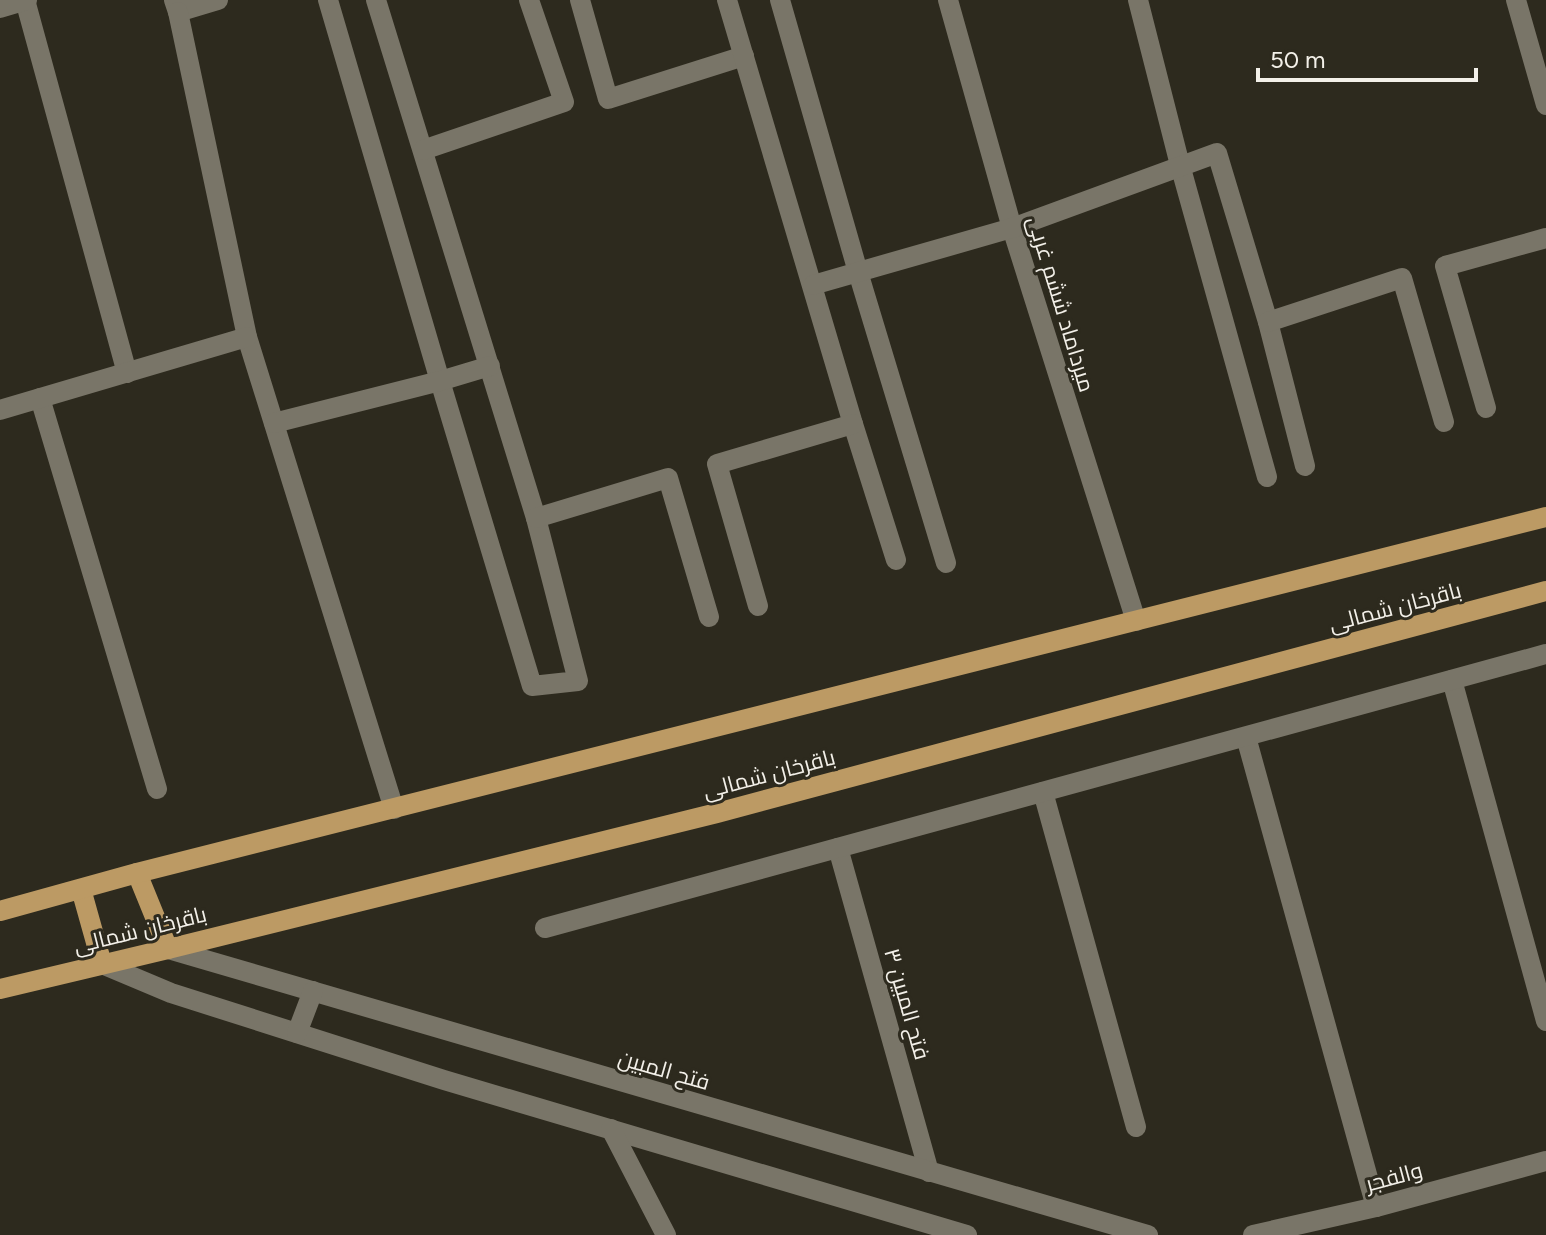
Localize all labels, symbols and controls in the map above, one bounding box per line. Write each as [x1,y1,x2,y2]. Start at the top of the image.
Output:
scale bar [1258,32,1476,82]
text: 50 m [1270,45,1326,74]
street label: میرداماد ششم غربی [1020,213,1101,396]
street label: باقرخان شمالی [1326,576,1464,638]
street label: باقرخان شمالی [700,743,838,805]
street label: باقرخان شمالی [71,900,209,960]
street label: فتح المبین ۳ [877,945,936,1063]
street label: فتح المبین [615,1044,713,1097]
street label: والفجر [1361,1156,1425,1198]

